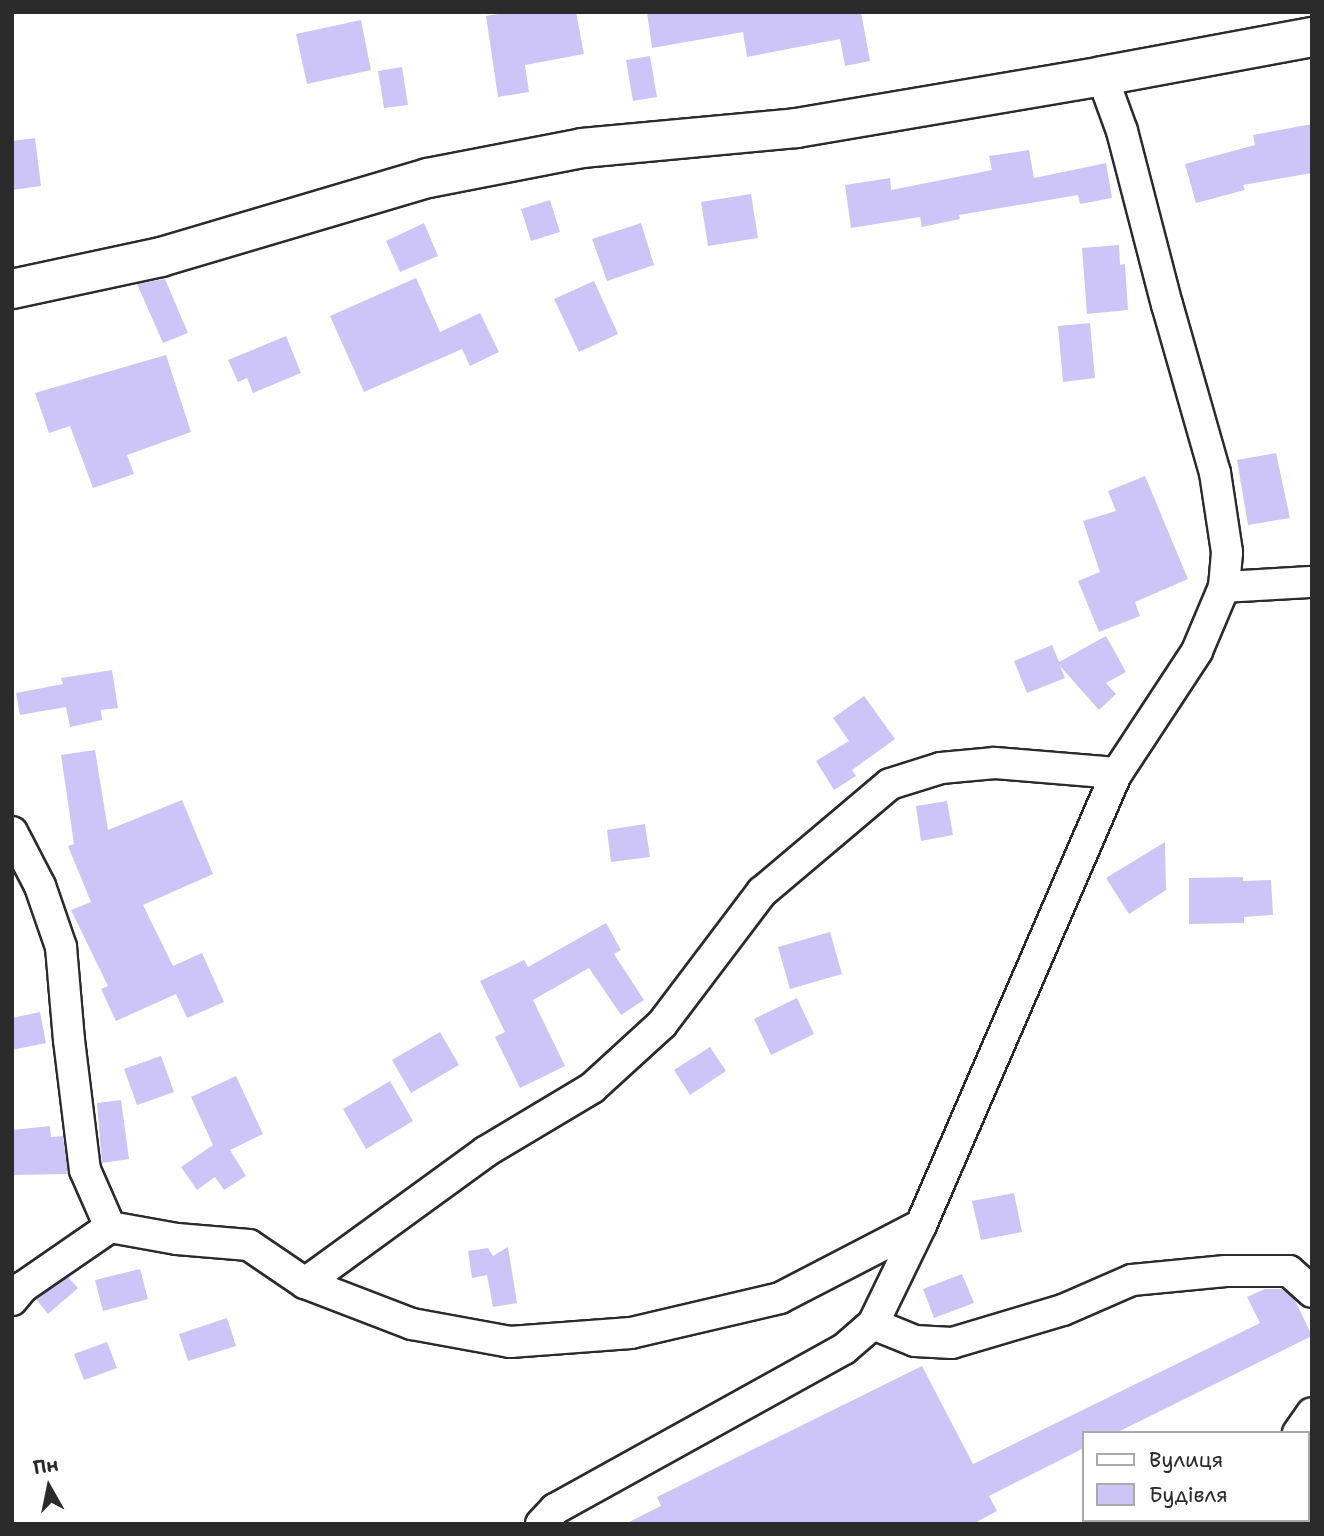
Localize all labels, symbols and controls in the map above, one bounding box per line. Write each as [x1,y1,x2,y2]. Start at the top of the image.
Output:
legend [1082,1431,1310,1522]
text: Вулиця [1149,1446,1223,1474]
text: Пн [31,1451,60,1480]
north arrow [14,1452,84,1522]
text: Будівля [1149,1481,1228,1509]

